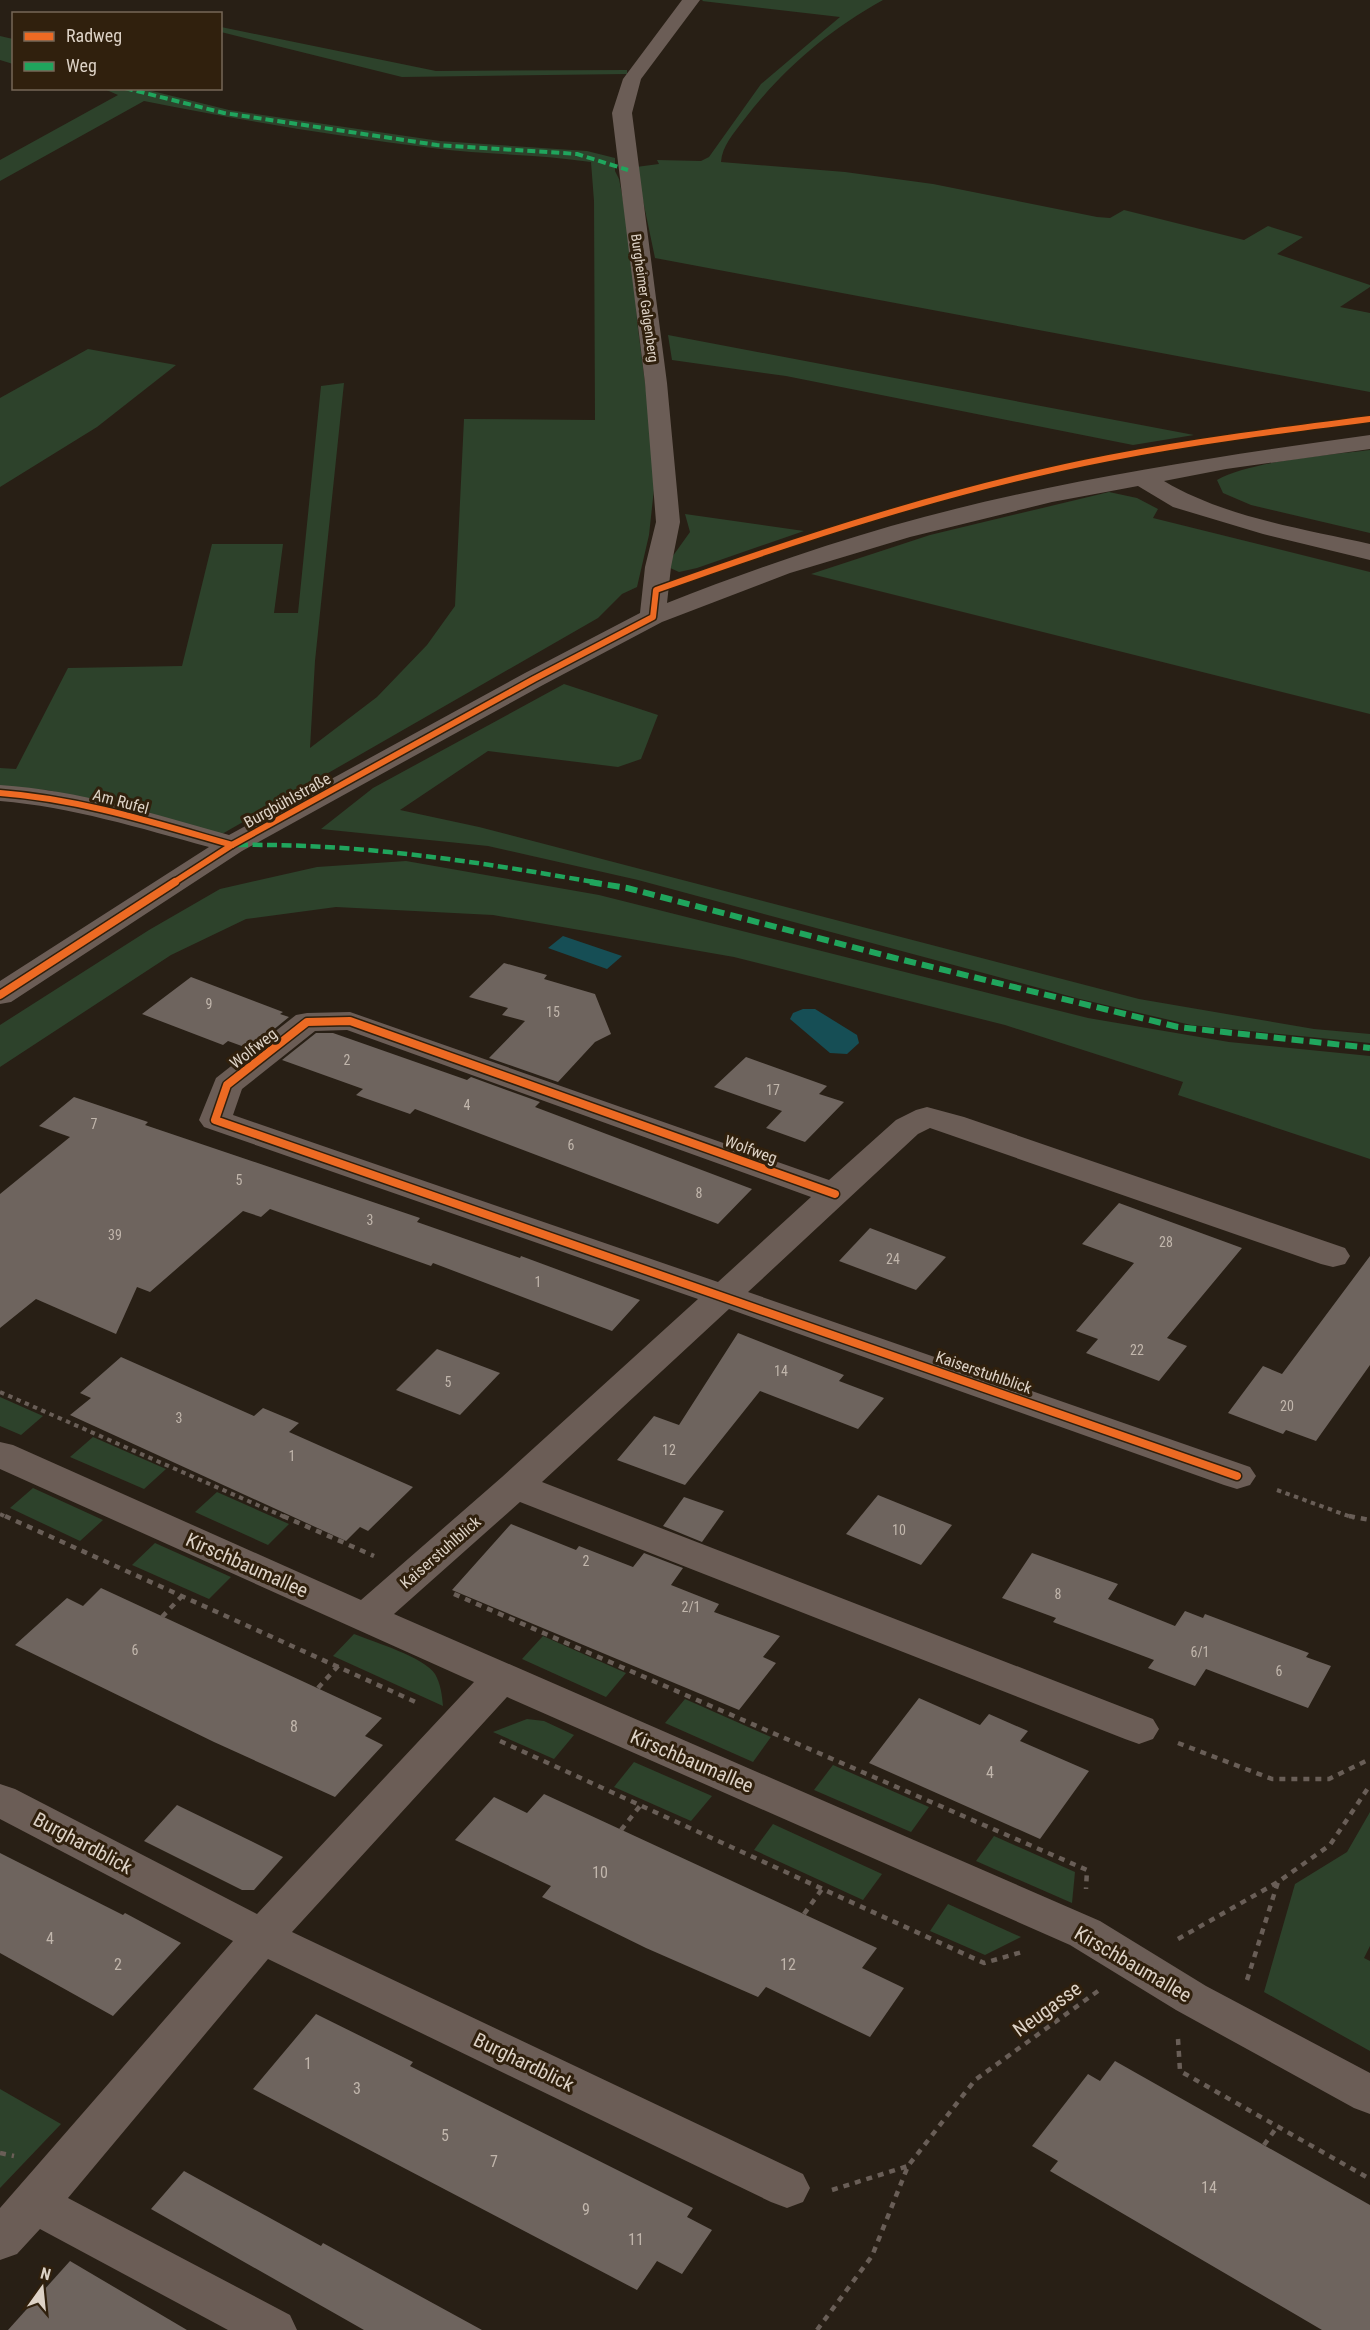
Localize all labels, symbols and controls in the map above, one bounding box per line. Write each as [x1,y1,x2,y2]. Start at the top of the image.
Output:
legend [12,12,222,90]
text: Radweg [66,25,122,46]
text: Weg [66,55,97,76]
street label: Burgheimer Galgenberg [628,233,662,363]
street label: Burgbühlstraße [241,769,334,832]
street label: Am Rufel [91,785,151,818]
house number: 9 [206,996,212,1012]
house number: 15 [546,1004,560,1020]
street label: Wolfweg [226,1024,281,1073]
house number: 2 [344,1052,351,1068]
house number: 17 [766,1082,780,1098]
house number: 4 [464,1097,471,1113]
house number: 7 [91,1116,98,1132]
street label: Wolfweg [722,1131,780,1168]
house number: 6 [568,1137,575,1153]
house number: 5 [236,1172,243,1188]
house number: 8 [696,1185,703,1201]
house number: 3 [367,1212,373,1228]
house number: 39 [108,1227,122,1243]
house number: 28 [1159,1234,1173,1250]
house number: 24 [886,1251,900,1267]
house number: 1 [535,1274,541,1290]
house number: 22 [1130,1342,1144,1358]
street label: Kaiserstuhlblick [933,1347,1035,1398]
house number: 14 [774,1363,788,1379]
house number: 5 [445,1374,452,1390]
house number: 20 [1280,1398,1294,1414]
house number: 3 [176,1410,182,1426]
house number: 12 [662,1442,676,1458]
house number: 1 [289,1448,295,1464]
street label: Kaiserstuhlblick [396,1512,485,1593]
house number: 10 [892,1522,906,1538]
street label: Kirschbaumallee [182,1527,312,1603]
house number: 2 [583,1553,590,1569]
house number: 8 [1055,1586,1062,1602]
house number: 2/1 [681,1599,701,1615]
house number: 6 [132,1642,139,1658]
house number: 6/1 [1190,1644,1210,1660]
house number: 6 [1276,1663,1283,1679]
house number: 8 [290,1717,298,1736]
street label: Kirschbaumallee [627,1724,757,1798]
house number: 4 [986,1763,994,1782]
street label: Burghardblick [29,1807,137,1879]
house number: 10 [592,1863,608,1882]
street label: Kirschbaumallee [1070,1921,1196,2007]
house number: 4 [46,1929,54,1948]
house number: 2 [114,1955,122,1974]
house number: 12 [780,1955,796,1974]
street label: Neugasse [1008,1976,1086,2042]
street label: Burghardblick [470,2027,578,2097]
house number: 1 [304,2054,312,2073]
house number: 3 [353,2079,361,2098]
house number: 5 [441,2126,449,2145]
house number: 7 [490,2152,498,2171]
house number: 14 [1201,2178,1217,2197]
house number: 9 [582,2200,590,2219]
house number: 11 [628,2230,644,2249]
north arrow [12,2258,72,2318]
text: N [39,2264,53,2284]

